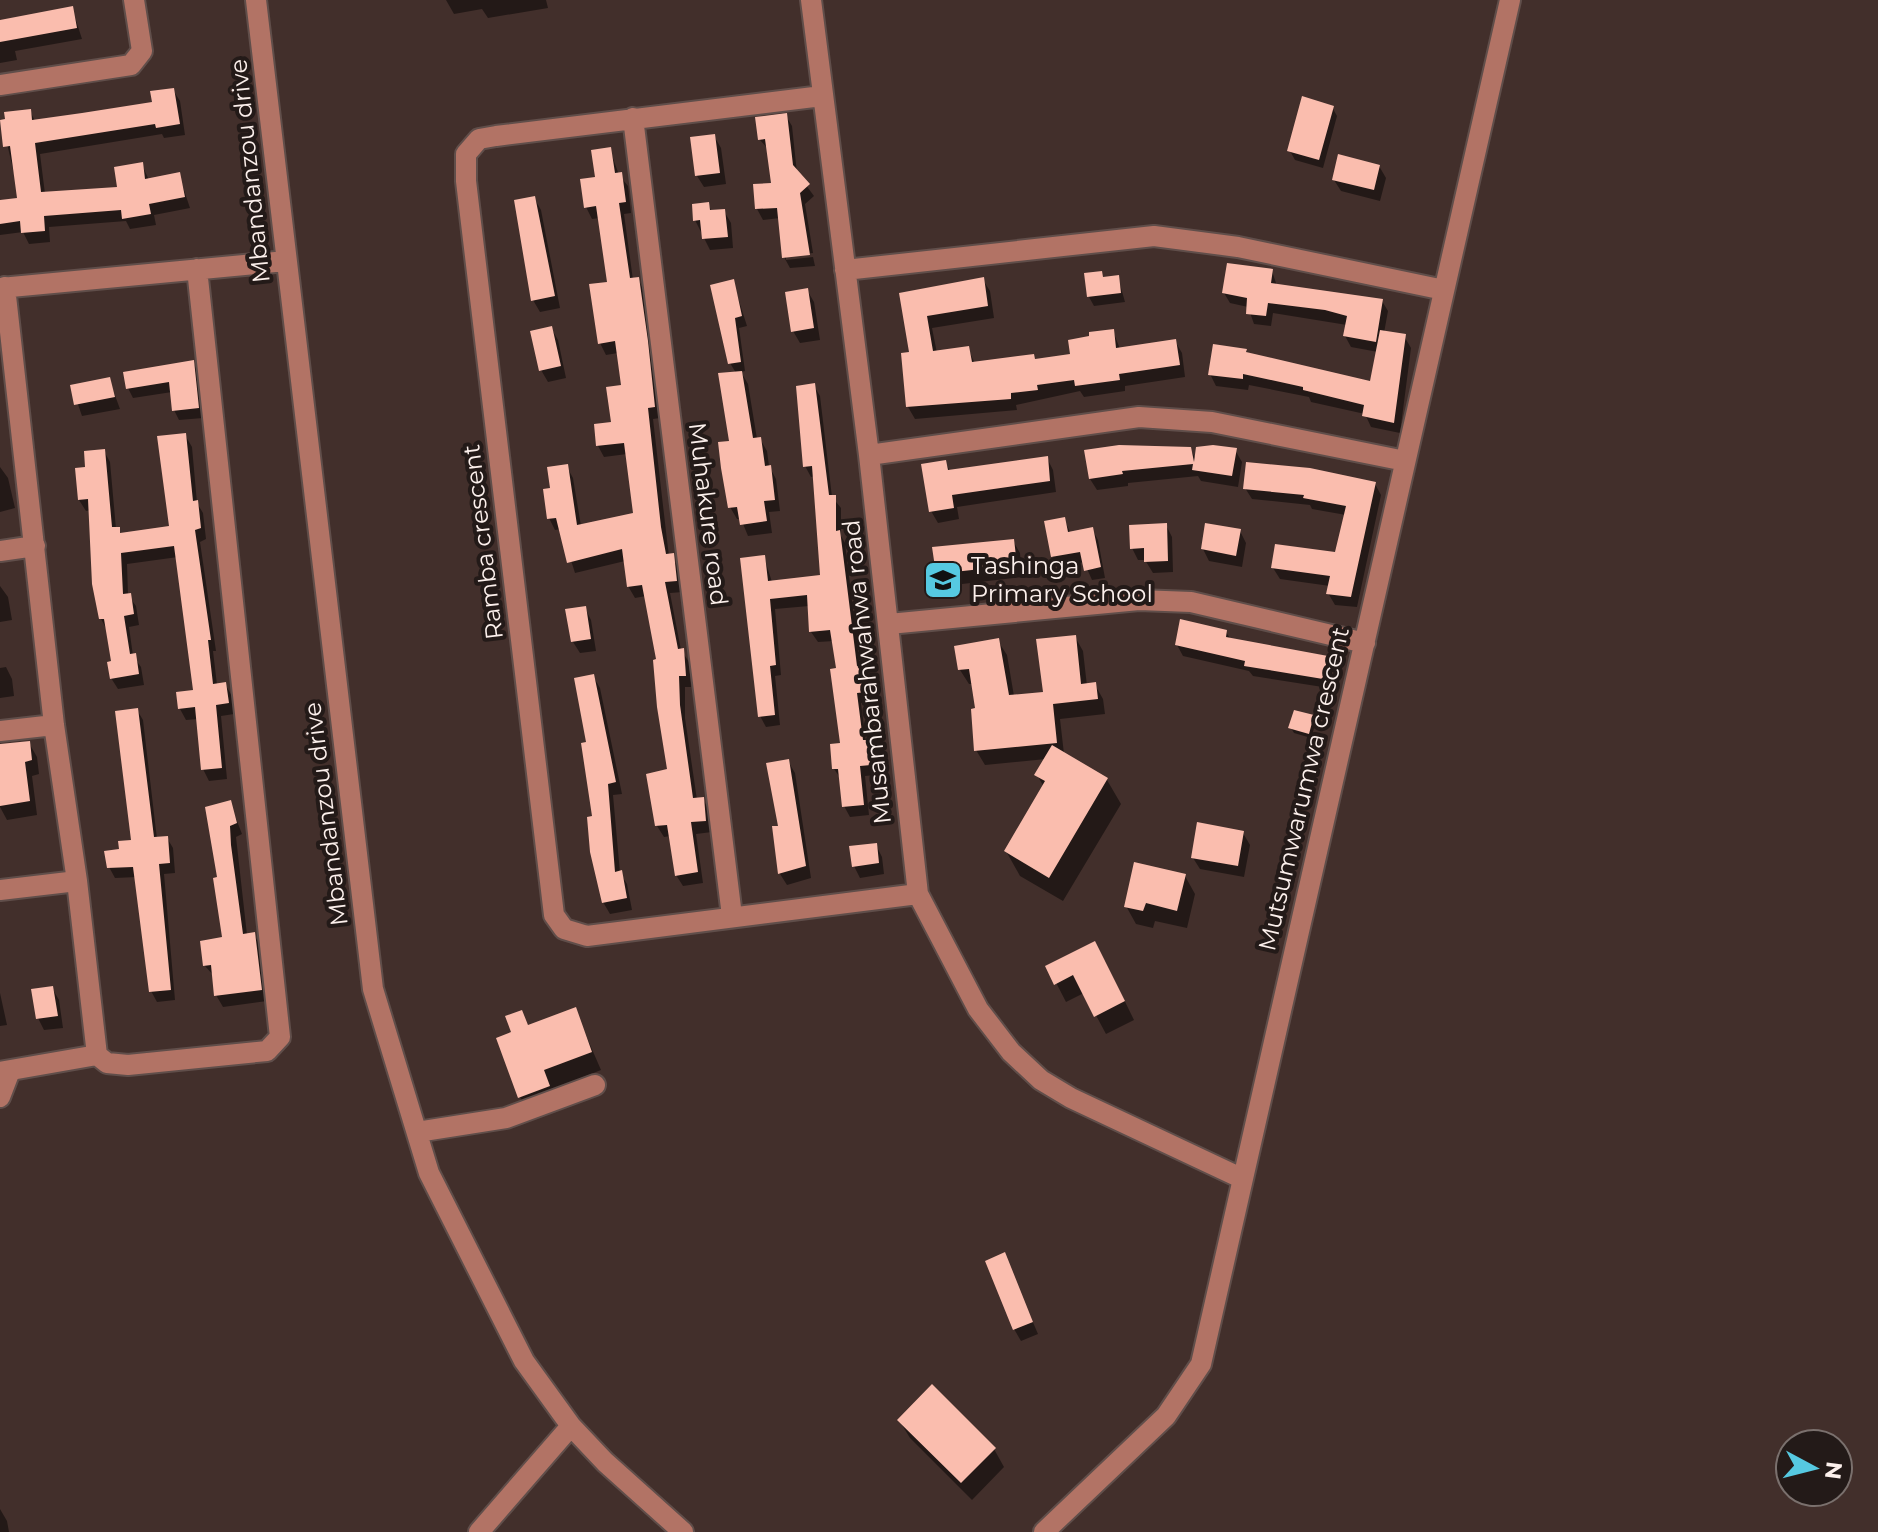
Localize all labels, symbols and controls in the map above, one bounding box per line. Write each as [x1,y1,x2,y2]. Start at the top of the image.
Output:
street label: Mbandanzou drive [223,58,276,284]
street label: Muhakure road [683,421,734,607]
street label: Ramba crescent [456,443,509,641]
street label: Musambarahwahwa road [836,518,897,826]
place label: Tashinga Primary School [971,551,1153,608]
school or university icon: Tashinga Primary School [922,559,964,601]
street label: Mutsumwarumwa crescent [1252,624,1355,954]
street label: Mbandanzou drive [297,701,354,927]
north arrow [1774,1428,1854,1508]
text: N [1819,1460,1848,1481]

